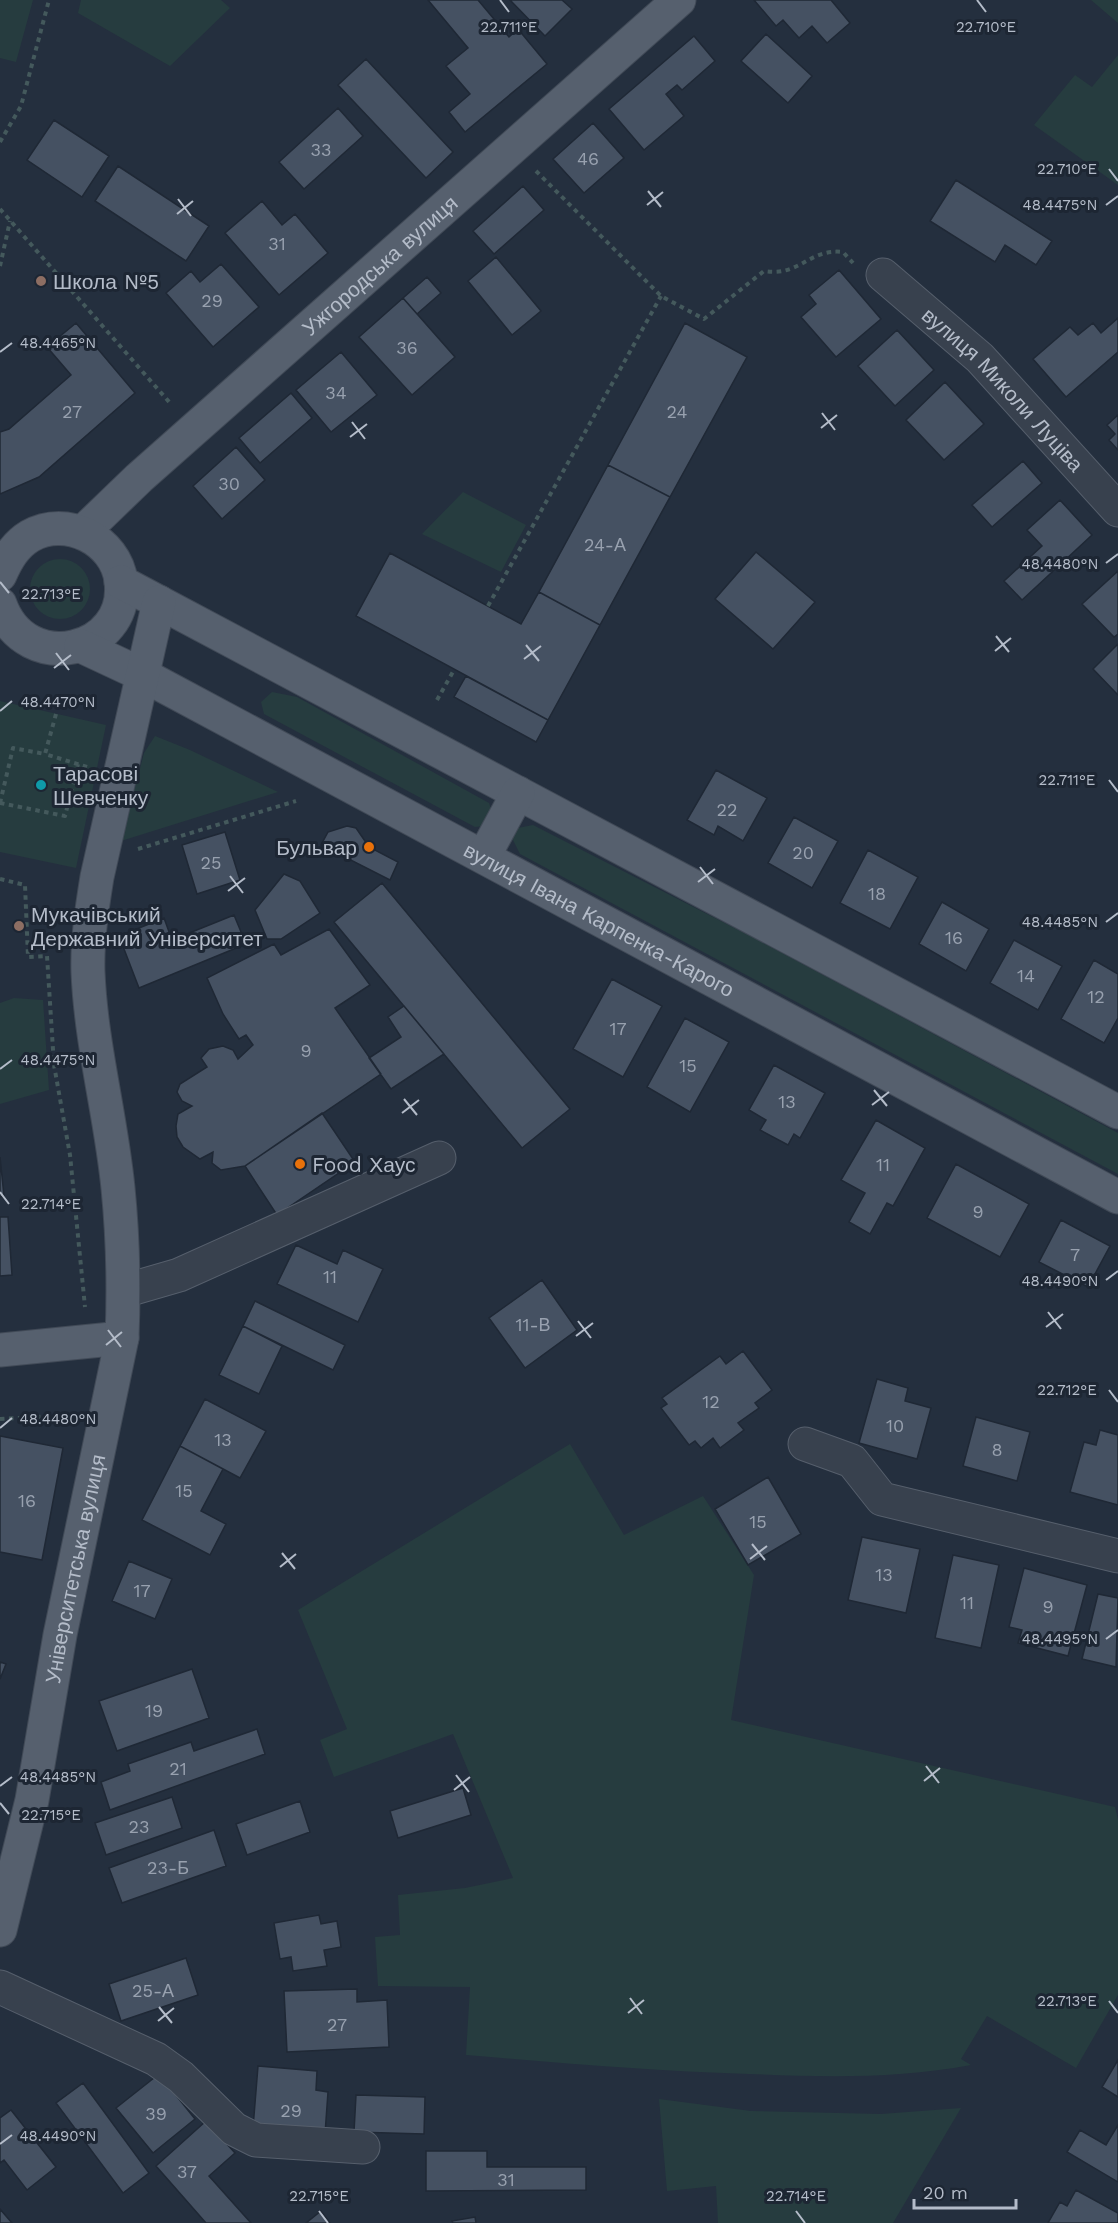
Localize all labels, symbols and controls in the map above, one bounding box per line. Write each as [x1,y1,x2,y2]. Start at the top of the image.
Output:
text: 22.711°E [481,18,537,36]
text: 22.710°E [956,18,1016,36]
house number: 33 [311,139,332,160]
house number: 46 [577,148,599,169]
text: 22.710°E [1037,160,1097,178]
street label: Ужгородська вулиця [297,190,462,340]
text: 48.4475°N [1023,196,1097,214]
house number: 31 [268,233,286,254]
place label: Школа №5 [53,269,159,294]
marker: Школа №5 [34,274,48,288]
house number: 29 [201,290,223,311]
street label: вулиця Миколи Луціва [917,302,1089,477]
text: 48.4465°N [20,334,96,352]
house number: 36 [396,337,418,358]
house number: 34 [325,382,347,403]
house number: 27 [62,401,82,422]
house number: 24 [667,401,687,422]
house number: 30 [218,473,240,494]
house number: 24-А [584,534,626,555]
text: 48.4480°N [1021,555,1099,573]
text: 22.713°E [21,585,81,603]
text: 48.4470°N [20,693,96,711]
place label: Тарасові Шевченку [53,761,149,810]
text: 22.711°E [1039,771,1095,789]
marker: Тарасові Шевченку [34,778,48,792]
house number: 22 [717,799,738,820]
place label: Бульвар [276,835,357,860]
street label: вулиця Івана Карпенка-Карого [460,837,739,1002]
marker: Бульвар [362,840,376,854]
house number: 20 [792,842,814,863]
house number: 25 [201,852,221,873]
house number: 18 [868,883,886,904]
place label: Мукачівський Державний Університет [31,902,263,951]
text: 48.4485°N [1022,913,1098,931]
marker: Мукачівський Державний Університет [12,919,26,933]
house number: 16 [945,927,963,948]
house number: 14 [1017,965,1035,986]
house number: 12 [1087,986,1105,1007]
house number: 17 [609,1018,627,1039]
house number: 9 [300,1040,312,1061]
text: 48.4475°N [21,1051,95,1069]
house number: 15 [679,1055,697,1076]
house number: 13 [778,1091,796,1112]
place label: Food Хаус [312,1152,415,1177]
house number: 11 [876,1154,890,1175]
marker: Food Хаус [293,1157,307,1171]
text: 22.714°E [21,1195,81,1213]
house number: 9 [972,1201,984,1222]
house number: 7 [1070,1244,1080,1265]
house number: 11 [323,1266,337,1287]
text: 48.4490°N [1021,1272,1099,1290]
house number: 11-В [515,1314,551,1335]
text: 22.712°E [1037,1381,1097,1399]
house number: 12 [702,1391,720,1412]
text: 48.4480°N [19,1410,97,1428]
house number: 10 [886,1415,904,1436]
house number: 13 [214,1429,232,1450]
house number: 8 [991,1439,1003,1460]
street label: Університетська вулиця [40,1452,110,1685]
house number: 15 [175,1480,193,1501]
house number: 16 [18,1490,36,1511]
house number: 15 [749,1511,767,1532]
house number: 13 [875,1564,893,1585]
house number: 17 [133,1580,151,1601]
house number: 11 [960,1592,974,1613]
house number: 9 [1042,1596,1054,1617]
text: 48.4495°N [1022,1630,1098,1648]
house number: 19 [145,1700,163,1721]
house number: 21 [169,1758,187,1779]
text: 48.4485°N [20,1768,96,1786]
text: 22.715°E [21,1806,81,1824]
house number: 23 [129,1816,150,1837]
house number: 23-Б [147,1857,189,1878]
house number: 25-А [132,1980,174,2001]
text: 22.713°E [1037,1992,1097,2010]
house number: 27 [327,2014,347,2035]
house number: 29 [280,2100,302,2121]
house number: 39 [145,2103,167,2124]
text: 48.4490°N [19,2127,97,2145]
house number: 37 [177,2161,197,2182]
house number: 31 [497,2169,515,2190]
scale bar [914,2172,1016,2210]
text: 20 m [923,2182,968,2203]
text: 22.715°E [289,2187,349,2205]
text: 22.714°E [766,2187,826,2205]

